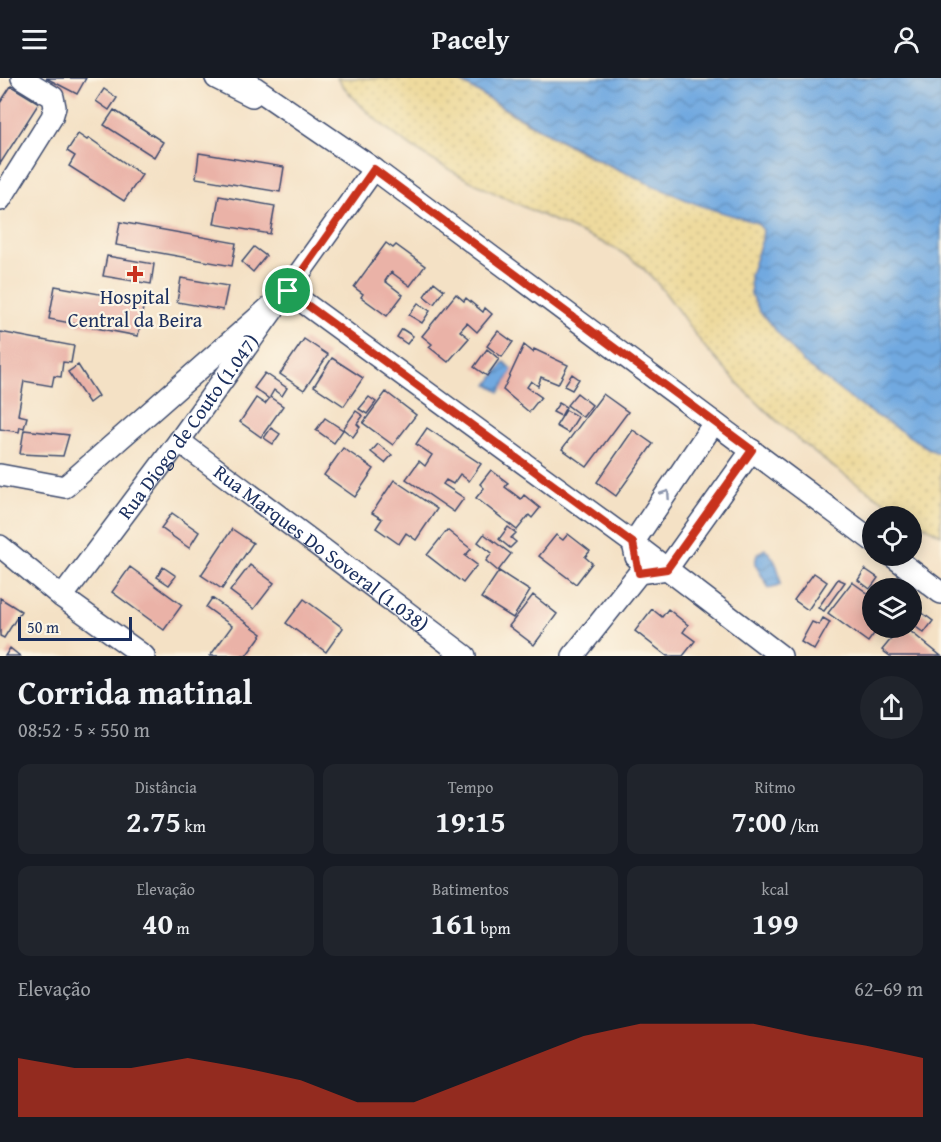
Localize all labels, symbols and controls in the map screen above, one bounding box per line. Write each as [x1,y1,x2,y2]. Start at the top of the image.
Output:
text: Pacely [432,19,509,59]
icon: menu [18,23,51,56]
icon: person [890,23,923,56]
marker: Hospital Central da Beira [126,265,144,283]
pin [262,265,313,316]
icon: arrive [271,274,304,307]
place label: Hospital Central da Beira [68,282,203,334]
street label: Rua Diogo de Couto (1.047) [110,328,265,525]
street label: Rua Marques Do Soveral (1.038) [208,457,435,638]
one-way arrow [659,490,670,501]
map controls [862,506,922,638]
button: locate [862,506,922,566]
button: layers [862,578,922,638]
scale bar [18,614,132,642]
text: 50 m [27,615,59,639]
text: Corrida matinal [18,668,252,716]
button: share [860,676,923,739]
text: 08:52 · 5 × 550 m [18,715,150,744]
text: Distância [135,775,197,799]
text: Tempo [448,775,493,799]
text: Ritmo [755,775,795,799]
text: 2.75 [126,799,181,843]
text: 19:15 [435,799,506,843]
text: 7:00 [731,799,787,843]
text: km [181,814,206,838]
text: /km [787,814,819,838]
text: Elevação [137,877,195,901]
text: Batimentos [432,877,509,901]
text: kcal [762,877,789,901]
text: 40 [142,901,173,945]
text: 161 [430,901,477,945]
text: 199 [752,901,798,945]
text: m [173,916,190,940]
text: bpm [477,916,511,940]
text: Elevação [18,974,91,1003]
text: 62–69 m [854,974,923,1003]

